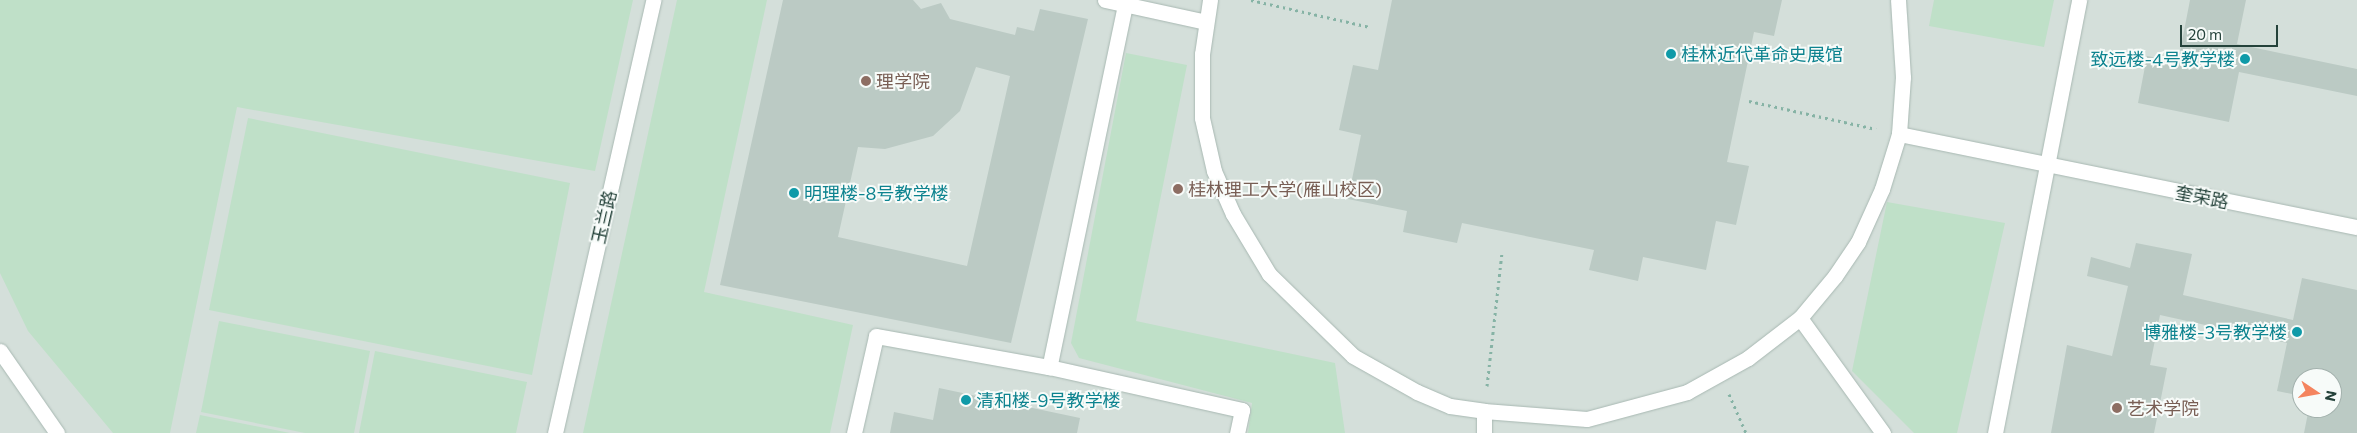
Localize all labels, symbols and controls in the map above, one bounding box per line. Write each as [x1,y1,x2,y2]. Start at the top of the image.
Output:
scale bar [2182,15,2280,47]
text: 20 m [2188,25,2222,43]
place label: 桂林近代革命史展馆 [1681,43,1843,65]
marker: 桂林近代革命史展馆 [1665,48,1677,60]
place label: 致远楼-4号教学楼 [2091,48,2235,70]
marker: 致远楼-4号教学楼 [2239,53,2251,65]
place label: 理学院 [876,70,930,92]
marker: 理学院 [860,75,872,87]
place label: 桂林理工大学(雁山校区) [1188,178,1382,200]
street label: 奎荣路 [2173,181,2231,213]
place label: 明理楼-8号教学楼 [804,182,949,204]
marker: 桂林理工大学(雁山校区) [1172,183,1184,195]
marker: 明理楼-8号教学楼 [788,187,800,199]
street label: 玉兰路 [587,188,621,246]
place label: 博雅楼-3号教学楼 [2143,321,2287,343]
marker: 博雅楼-3号教学楼 [2291,326,2303,338]
north arrow [2292,368,2342,418]
place label: 清和楼-9号教学楼 [976,389,1121,411]
text: N [2322,389,2341,403]
marker: 清和楼-9号教学楼 [960,394,972,406]
place label: 艺术学院 [2127,397,2199,419]
marker: 艺术学院 [2111,402,2123,414]

